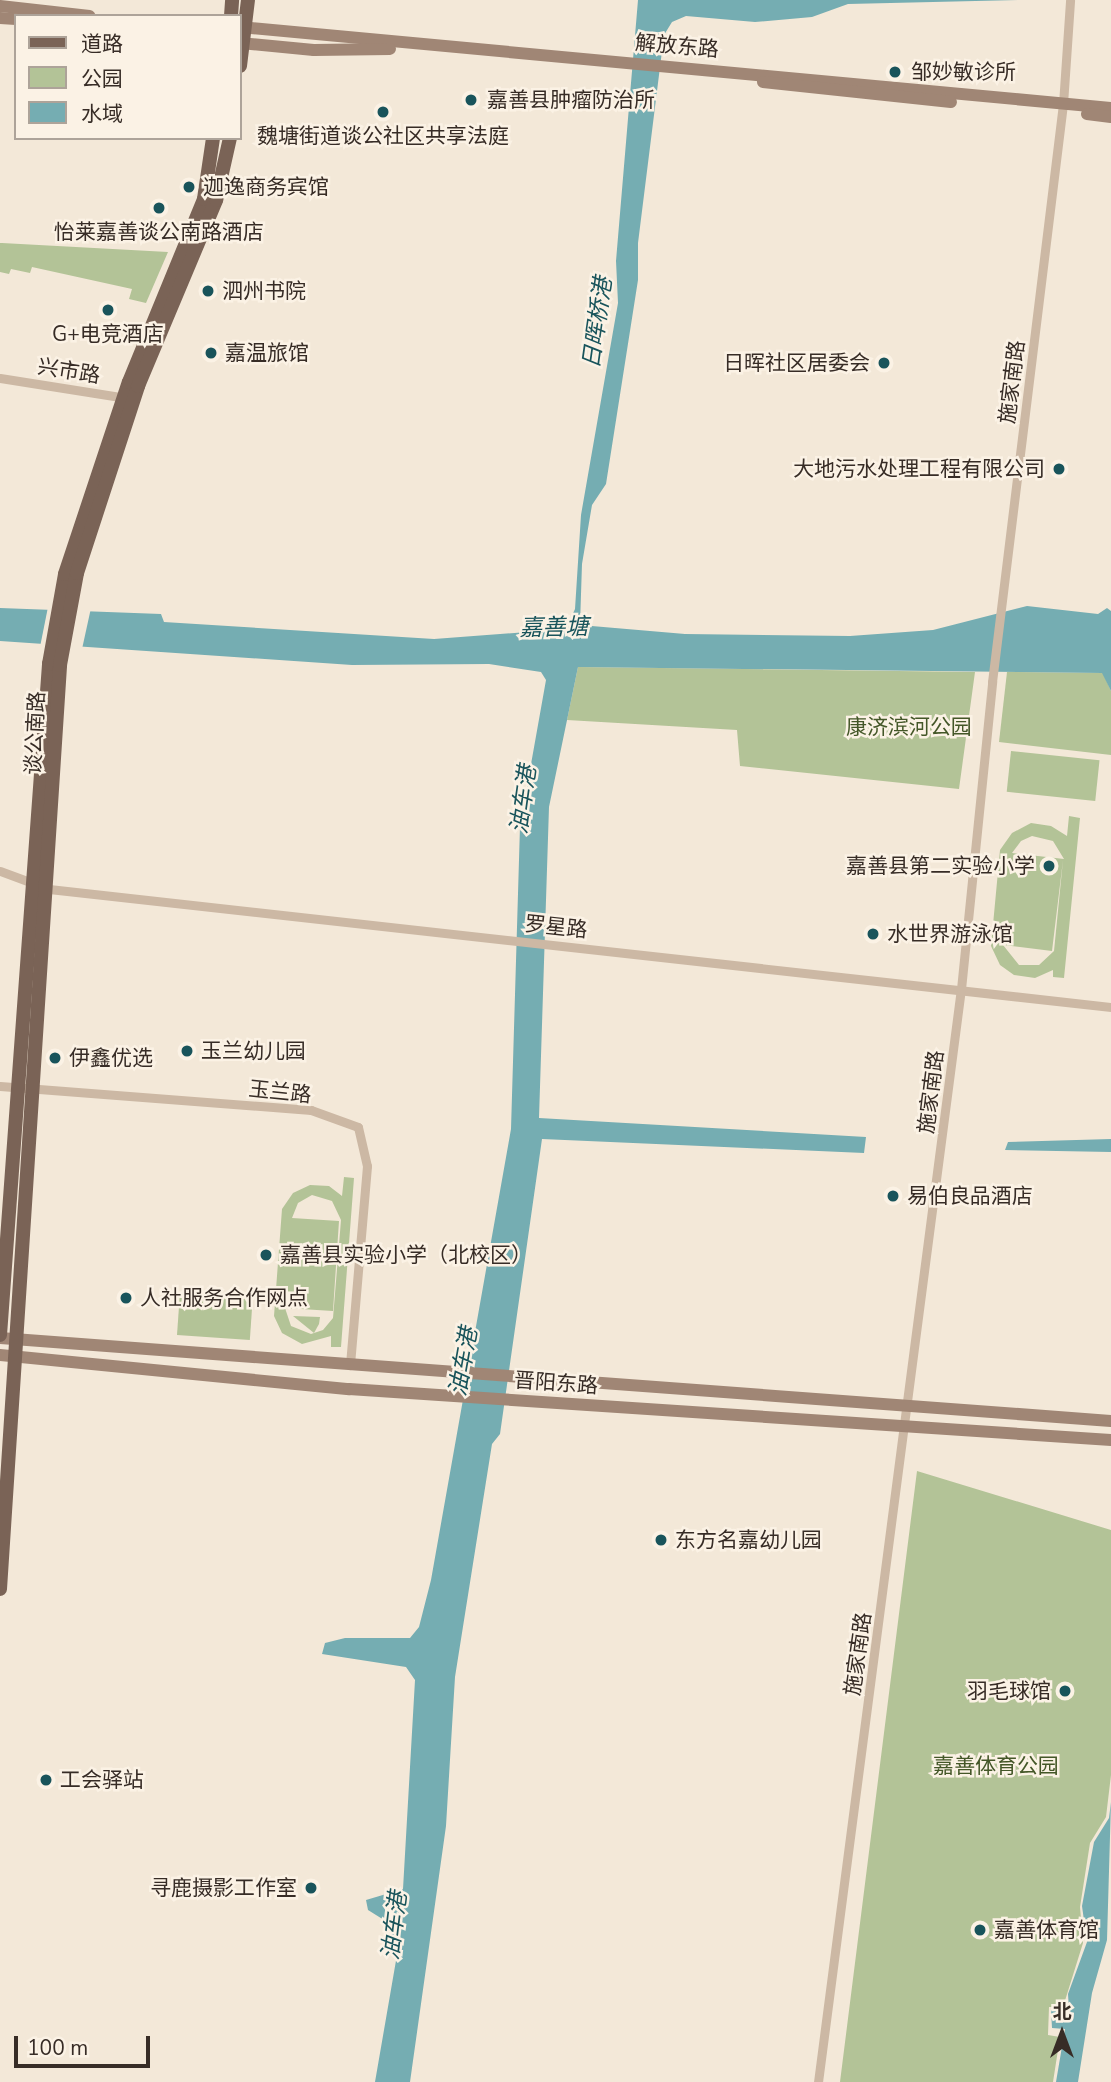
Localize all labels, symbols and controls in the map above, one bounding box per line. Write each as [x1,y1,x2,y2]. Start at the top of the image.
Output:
legend [14,14,242,140]
text: 道路 [81,30,123,58]
street label: 解放东路 [634,30,720,62]
place label: 邹妙敏诊所 [911,59,1016,85]
marker: 邹妙敏诊所 [885,62,905,82]
text: 公园 [81,65,123,93]
place label: 嘉善县肿瘤防治所 [487,87,655,113]
marker: 嘉善县肿瘤防治所 [461,90,481,110]
text: 水域 [81,100,123,128]
marker: 魏塘街道谈公社区共享法庭 [375,104,391,120]
place label: 魏塘街道谈公社区共享法庭 [257,123,509,149]
place label: 迦逸商务宾馆 [203,174,329,200]
marker: 迦逸商务宾馆 [181,179,197,195]
marker: 怡莱嘉善谈公南路酒店 [151,200,167,216]
place label: 怡莱嘉善谈公南路酒店 [54,219,264,245]
water label: 日晖桥港 [578,276,618,370]
place label: 泗州书院 [222,278,306,304]
marker: 泗州书院 [200,283,216,299]
marker: G+电竞酒店 [100,302,116,318]
place label: G+电竞酒店 [52,321,164,347]
street label: 施家南路 [994,339,1030,425]
place label: 嘉温旅馆 [225,340,309,366]
marker: 嘉温旅馆 [203,345,219,361]
place label: 日晖社区居委会 [723,350,870,376]
street label: 兴市路 [36,354,102,388]
marker: 日晖社区居委会 [876,355,892,371]
place label: 大地污水处理工程有限公司 [793,456,1045,482]
marker: 大地污水处理工程有限公司 [1051,461,1067,477]
water label: 嘉善塘 [519,614,589,642]
street label: 谈公南路 [20,690,50,776]
park label: 康济滨河公园 [846,714,972,740]
water label: 油车港 [506,764,542,836]
place label: 嘉善县第二实验小学 [846,853,1035,879]
marker: 嘉善县第二实验小学 [1041,858,1057,874]
street label: 罗星路 [523,911,589,943]
place label: 水世界游泳馆 [887,921,1013,947]
marker: 水世界游泳馆 [865,926,881,942]
place label: 玉兰幼儿园 [201,1038,306,1064]
marker: 玉兰幼儿园 [179,1043,195,1059]
place label: 伊鑫优选 [69,1045,153,1071]
street label: 施家南路 [913,1049,949,1135]
marker: 伊鑫优选 [47,1050,63,1066]
street label: 玉兰路 [247,1076,313,1108]
place label: 易伯良品酒店 [907,1183,1033,1209]
marker: 易伯良品酒店 [885,1188,901,1204]
place label: 嘉善县实验小学（北校区） [280,1242,532,1268]
marker: 嘉善县实验小学（北校区） [258,1247,274,1263]
place label: 人社服务合作网点 [140,1285,308,1311]
marker: 人社服务合作网点 [118,1290,134,1306]
water label: 油车港 [444,1326,484,1398]
street label: 晋阳东路 [513,1368,599,1398]
place label: 东方名嘉幼儿园 [675,1527,822,1553]
marker: 东方名嘉幼儿园 [653,1532,669,1548]
street label: 施家南路 [840,1611,876,1697]
place label: 羽毛球馆 [967,1678,1051,1704]
marker: 羽毛球馆 [1057,1683,1073,1699]
park label: 嘉善体育公园 [933,1753,1059,1779]
place label: 工会驿站 [60,1767,144,1793]
marker: 工会驿站 [38,1772,54,1788]
place label: 寻鹿摄影工作室 [150,1875,297,1901]
marker: 寻鹿摄影工作室 [303,1880,319,1896]
water label: 油车港 [377,1890,413,1962]
place label: 嘉善体育馆 [994,1917,1099,1943]
marker: 嘉善体育馆 [972,1922,988,1938]
north arrow [1027,1998,1097,2068]
text: 北 [1052,1999,1072,2025]
scale bar [18,2022,154,2066]
text: 100 m [27,2034,88,2062]

